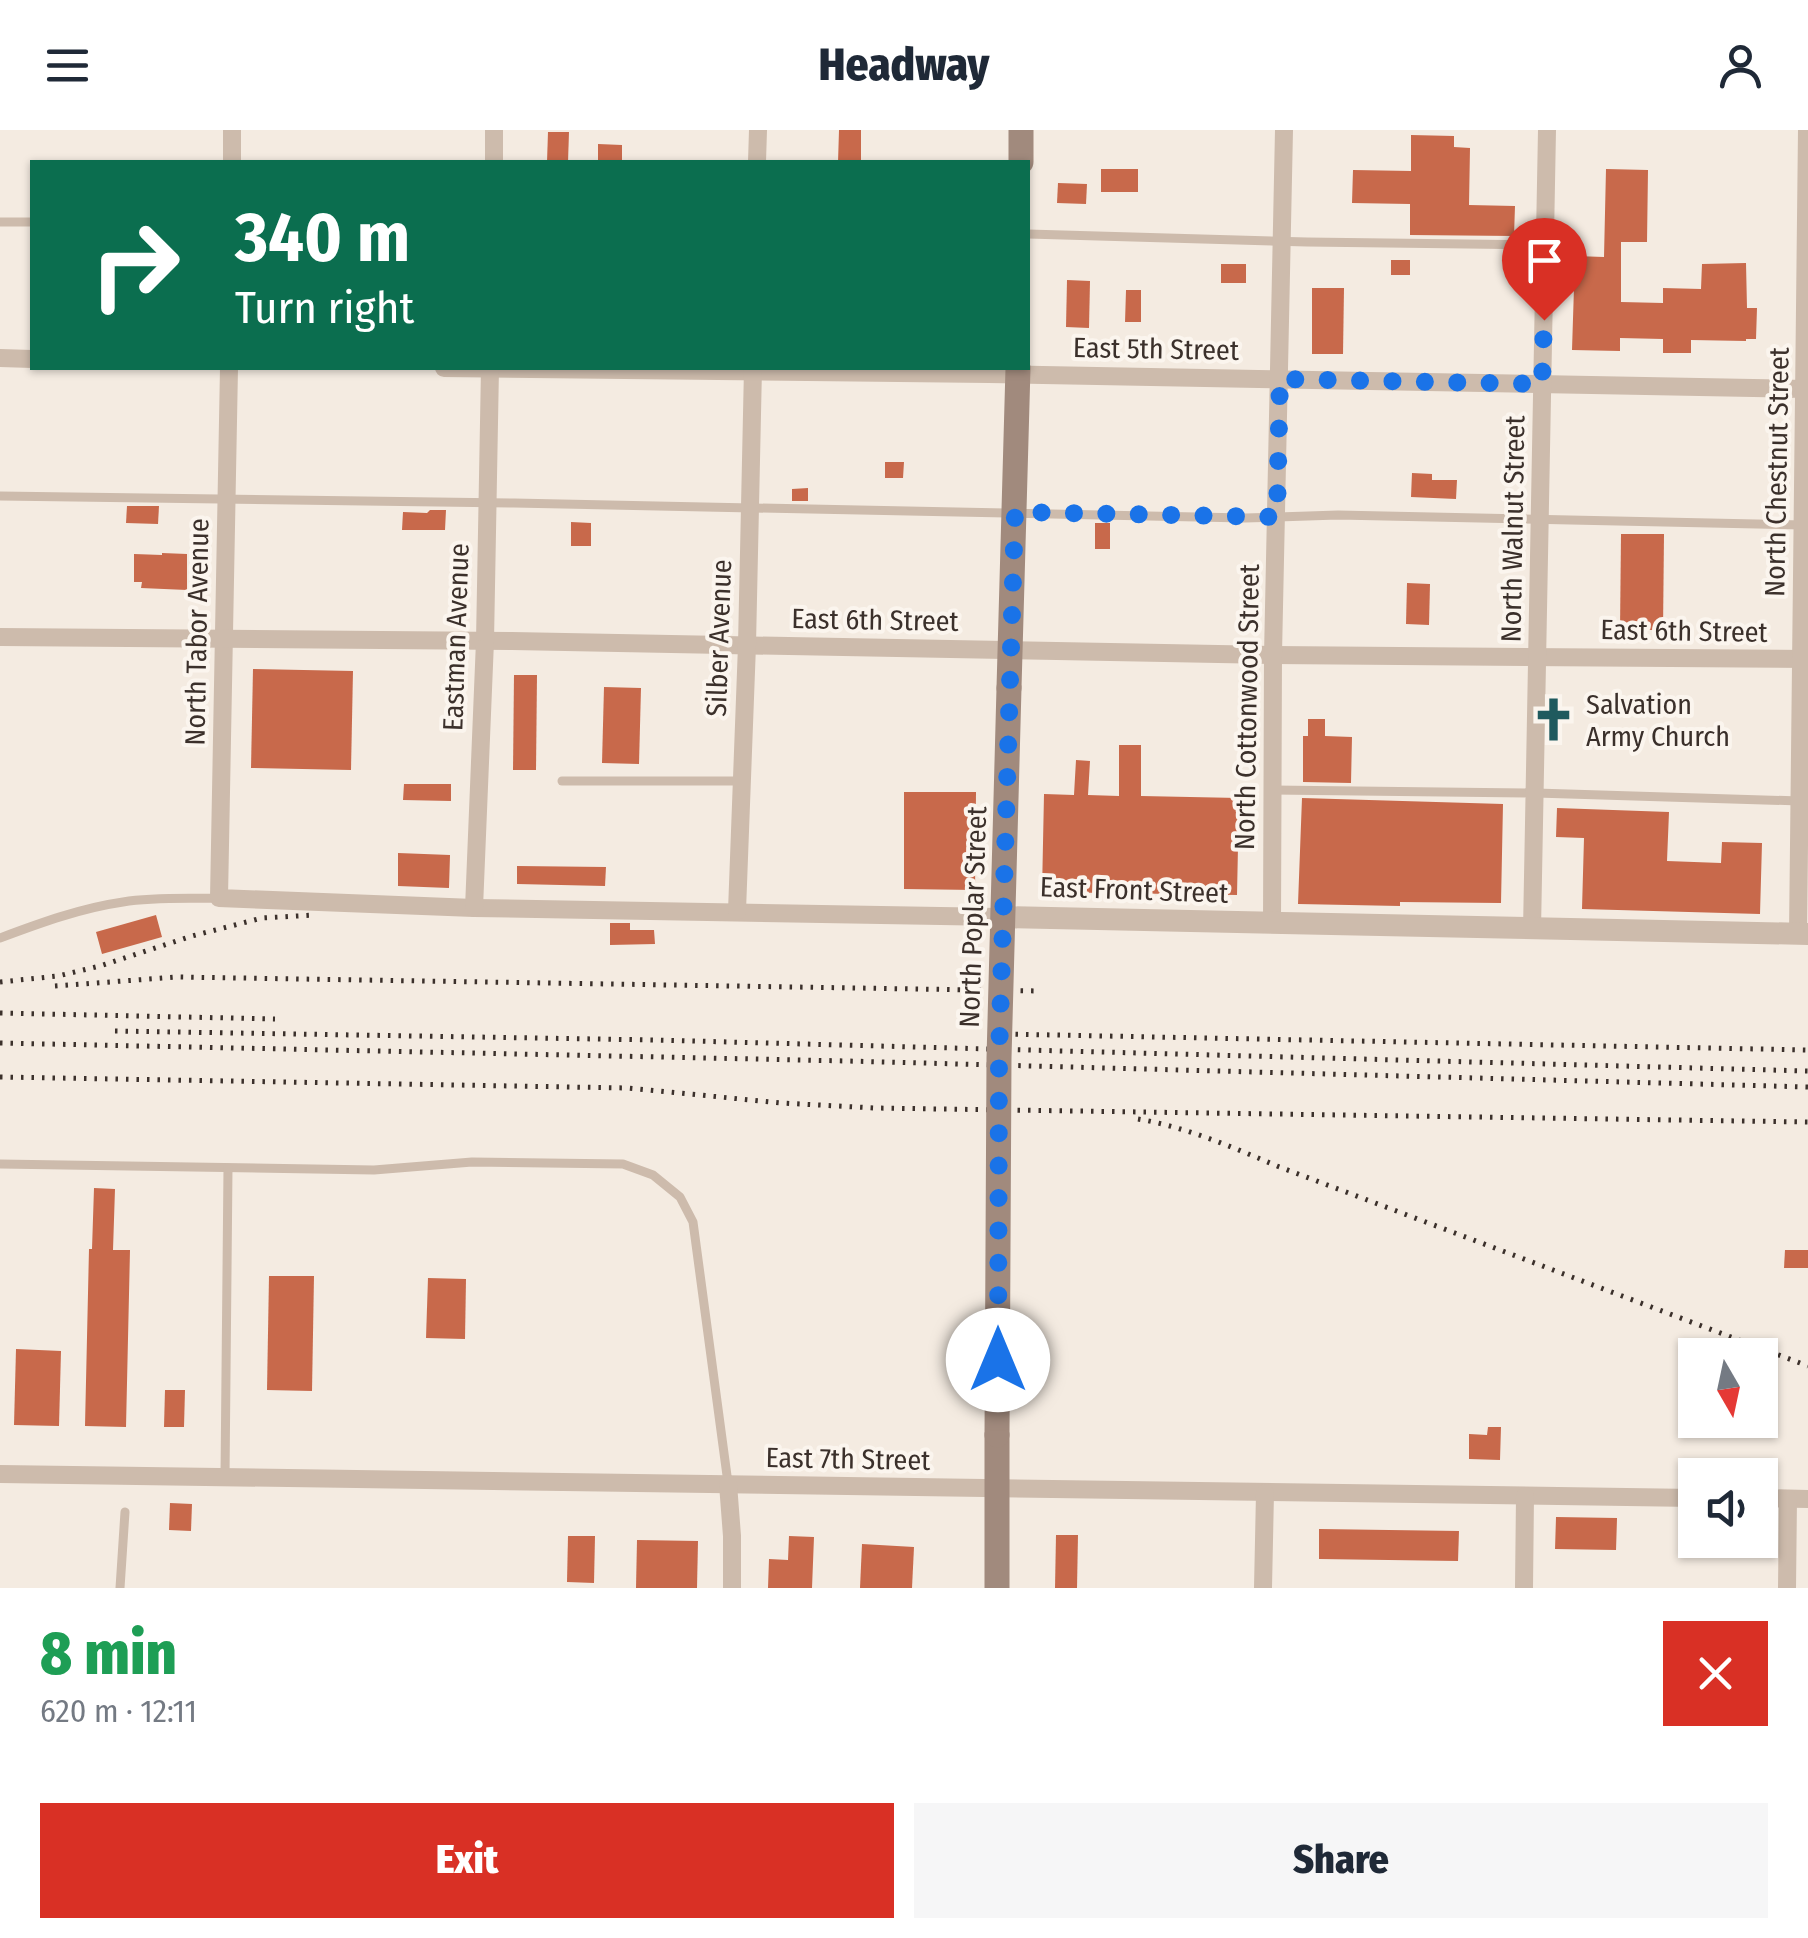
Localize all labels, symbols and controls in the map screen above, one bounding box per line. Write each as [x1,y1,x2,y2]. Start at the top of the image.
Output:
icon: menu [40,38,95,93]
text: Headway [819,38,989,92]
icon: person [1713,38,1768,93]
text: 340 m [235,196,410,280]
icon: right [70,200,200,330]
pin [1502,218,1587,321]
icon: arrive [1517,233,1572,288]
text: Turn right [235,281,414,335]
street label: East 5th Street [1073,331,1240,367]
street label: North Chestnut Street [1758,346,1796,597]
street label: North Walnut Street [1495,414,1531,643]
street label: North Tabor Avenue [179,518,215,746]
street label: Eastman Avenue [436,542,476,732]
street label: Silber Avenue [700,559,738,717]
street label: North Cottonwood Street [1228,563,1266,850]
street label: East 6th Street [791,602,960,638]
street label: East 6th Street [1600,613,1769,649]
place label: Salvation Army Church [1586,688,1730,753]
church icon: Salvation Army Church [1529,696,1577,744]
street label: North Poplar Street [953,805,993,1028]
street label: East Front Street [1039,870,1230,910]
position arrow [946,1308,1050,1412]
north arrow [1678,1338,1778,1438]
map controls [1678,1338,1778,1558]
street label: East 7th Street [765,1441,931,1477]
button: sound [1678,1458,1778,1558]
text: 8 min [40,1618,177,1690]
button: close [1663,1621,1768,1726]
text: 620 m · 12:11 [40,1692,197,1730]
button: Exit [40,1803,894,1918]
button: Share [914,1803,1768,1918]

